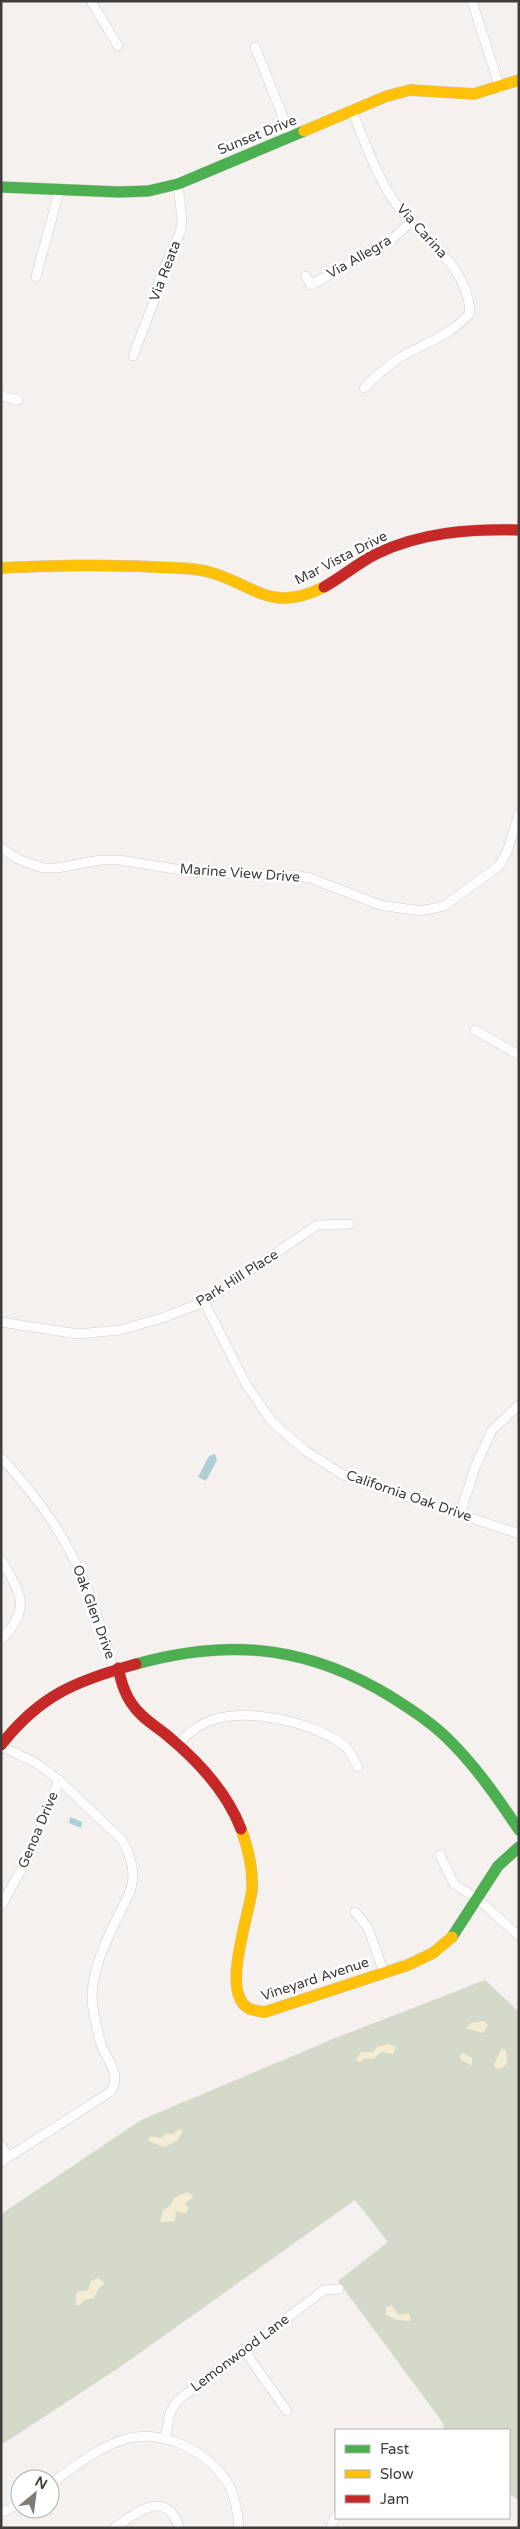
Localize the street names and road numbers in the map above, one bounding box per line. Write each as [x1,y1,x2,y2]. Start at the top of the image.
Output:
street label: Sunset Drive [215,111,299,159]
street label: Via Carina [393,200,451,262]
street label: Via Allegra [324,232,394,282]
street label: Via Reata [146,238,184,304]
street label: Mar Vista Drive [292,527,390,589]
street label: Marine View Drive [179,860,301,886]
street label: Park Hill Place [193,1246,281,1310]
street label: California Oak Drive [344,1467,474,1526]
street label: Oak Glen Drive [69,1563,119,1661]
street label: Genoa Drive [14,1789,62,1871]
street label: Vineyard Avenue [259,1954,371,2004]
street label: Lemonwood Lane [188,2310,293,2395]

